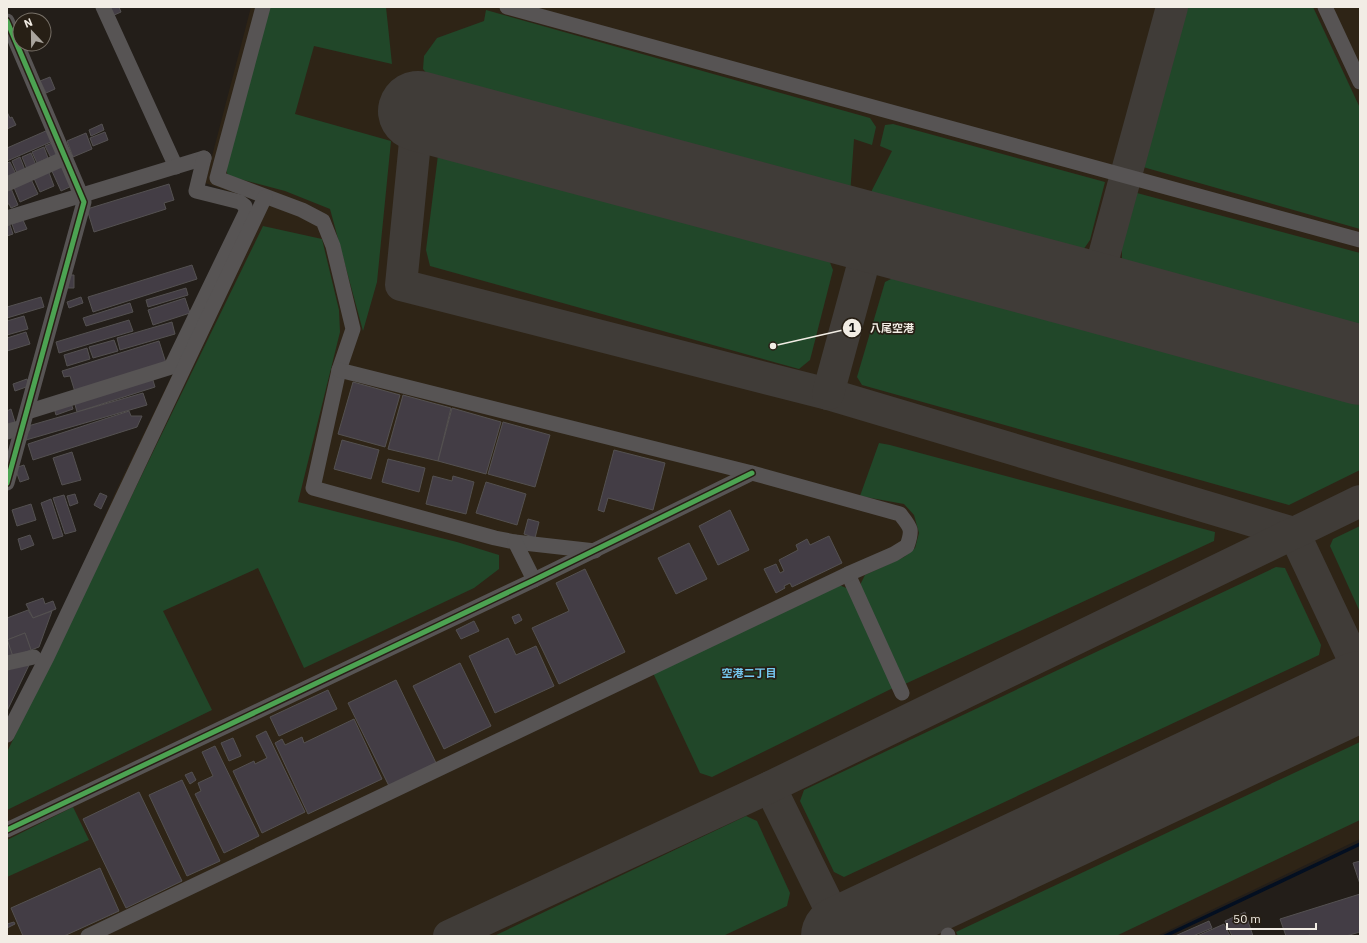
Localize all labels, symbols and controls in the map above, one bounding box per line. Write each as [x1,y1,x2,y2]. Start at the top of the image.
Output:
north arrow [12,12,52,52]
text: N [22,15,35,31]
callout: 八尾空港 [842,317,922,340]
text: 1 [848,320,856,335]
text: 八尾空港 [870,321,914,335]
district label: 空港二丁目 [722,666,777,680]
scale bar [1227,905,1316,931]
text: 50 m [1233,911,1261,926]

